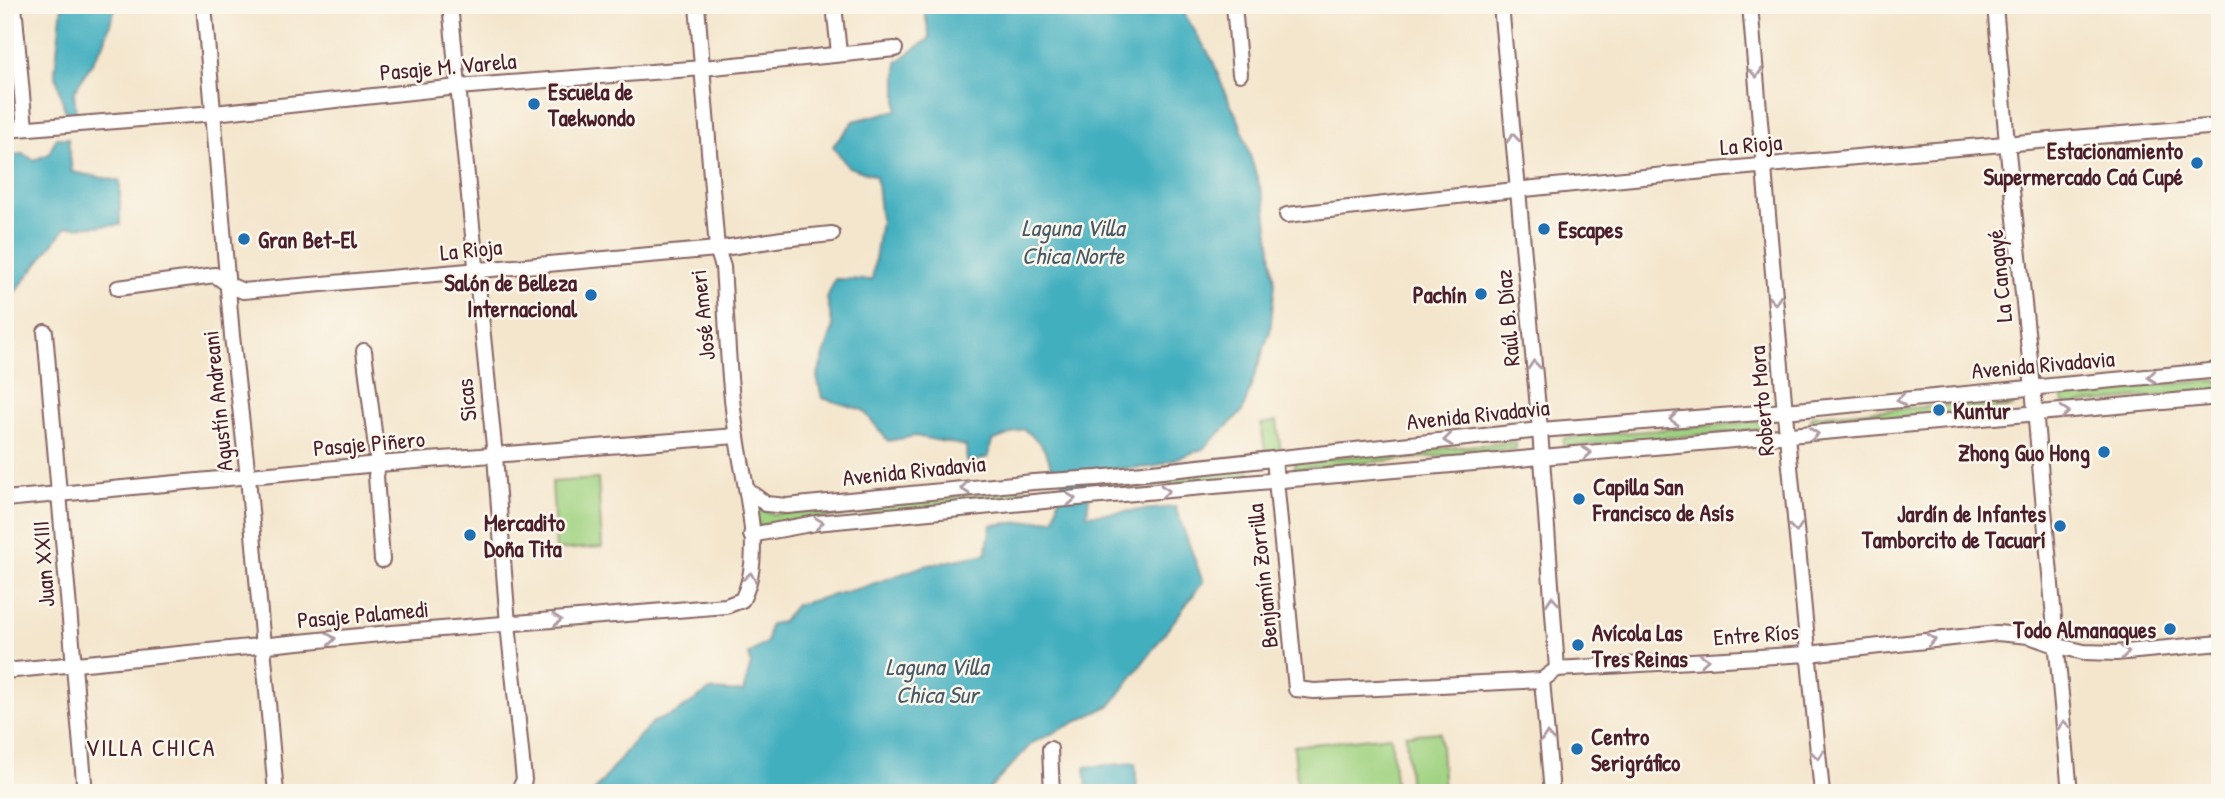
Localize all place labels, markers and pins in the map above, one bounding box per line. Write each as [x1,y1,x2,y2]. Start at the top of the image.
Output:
place label: Escuela de Taekwondo [547,76,636,133]
marker: Escuela de Taekwondo [526,96,542,112]
place label: Estacionamiento Supermercado Caá Cupé [1984,135,2184,193]
marker: Estacionamiento Supermercado Caá Cupé [2189,155,2205,171]
place label: Escapes [1558,214,1623,246]
marker: Escapes [1536,221,1552,237]
place label: Gran Bet-El [258,224,358,255]
marker: Gran Bet-El [236,231,252,247]
place label: Salón de Belleza Internacional [444,267,578,324]
place label: Pachín [1413,279,1467,310]
marker: Pachín [1473,286,1489,302]
marker: Salón de Belleza Internacional [583,287,599,303]
place label: Kuntur [1953,395,2011,426]
marker: Kuntur [1931,402,1947,418]
place label: Zhong Guo Hong [1958,437,2090,469]
marker: Zhong Guo Hong [2096,444,2112,460]
place label: Capilla San Francisco de Asís [1592,471,1734,528]
marker: Capilla San Francisco de Asís [1571,491,1587,507]
place label: Jardín de Infantes Tamborcito de Tacuarí [1861,498,2046,555]
place label: Mercadito Doña Tita [484,507,566,564]
marker: Jardín de Infantes Tamborcito de Tacuarí [2052,518,2068,534]
marker: Mercadito Doña Tita [462,527,478,543]
place label: Todo Almanaques [2012,614,2156,646]
place label: Avícola Las Tres Reinas [1591,617,1688,674]
marker: Todo Almanaques [2162,621,2178,637]
marker: Avícola Las Tres Reinas [1570,637,1586,653]
place label: Centro Serigráfico [1591,721,1681,779]
marker: Centro Serigráfico [1569,741,1585,757]

